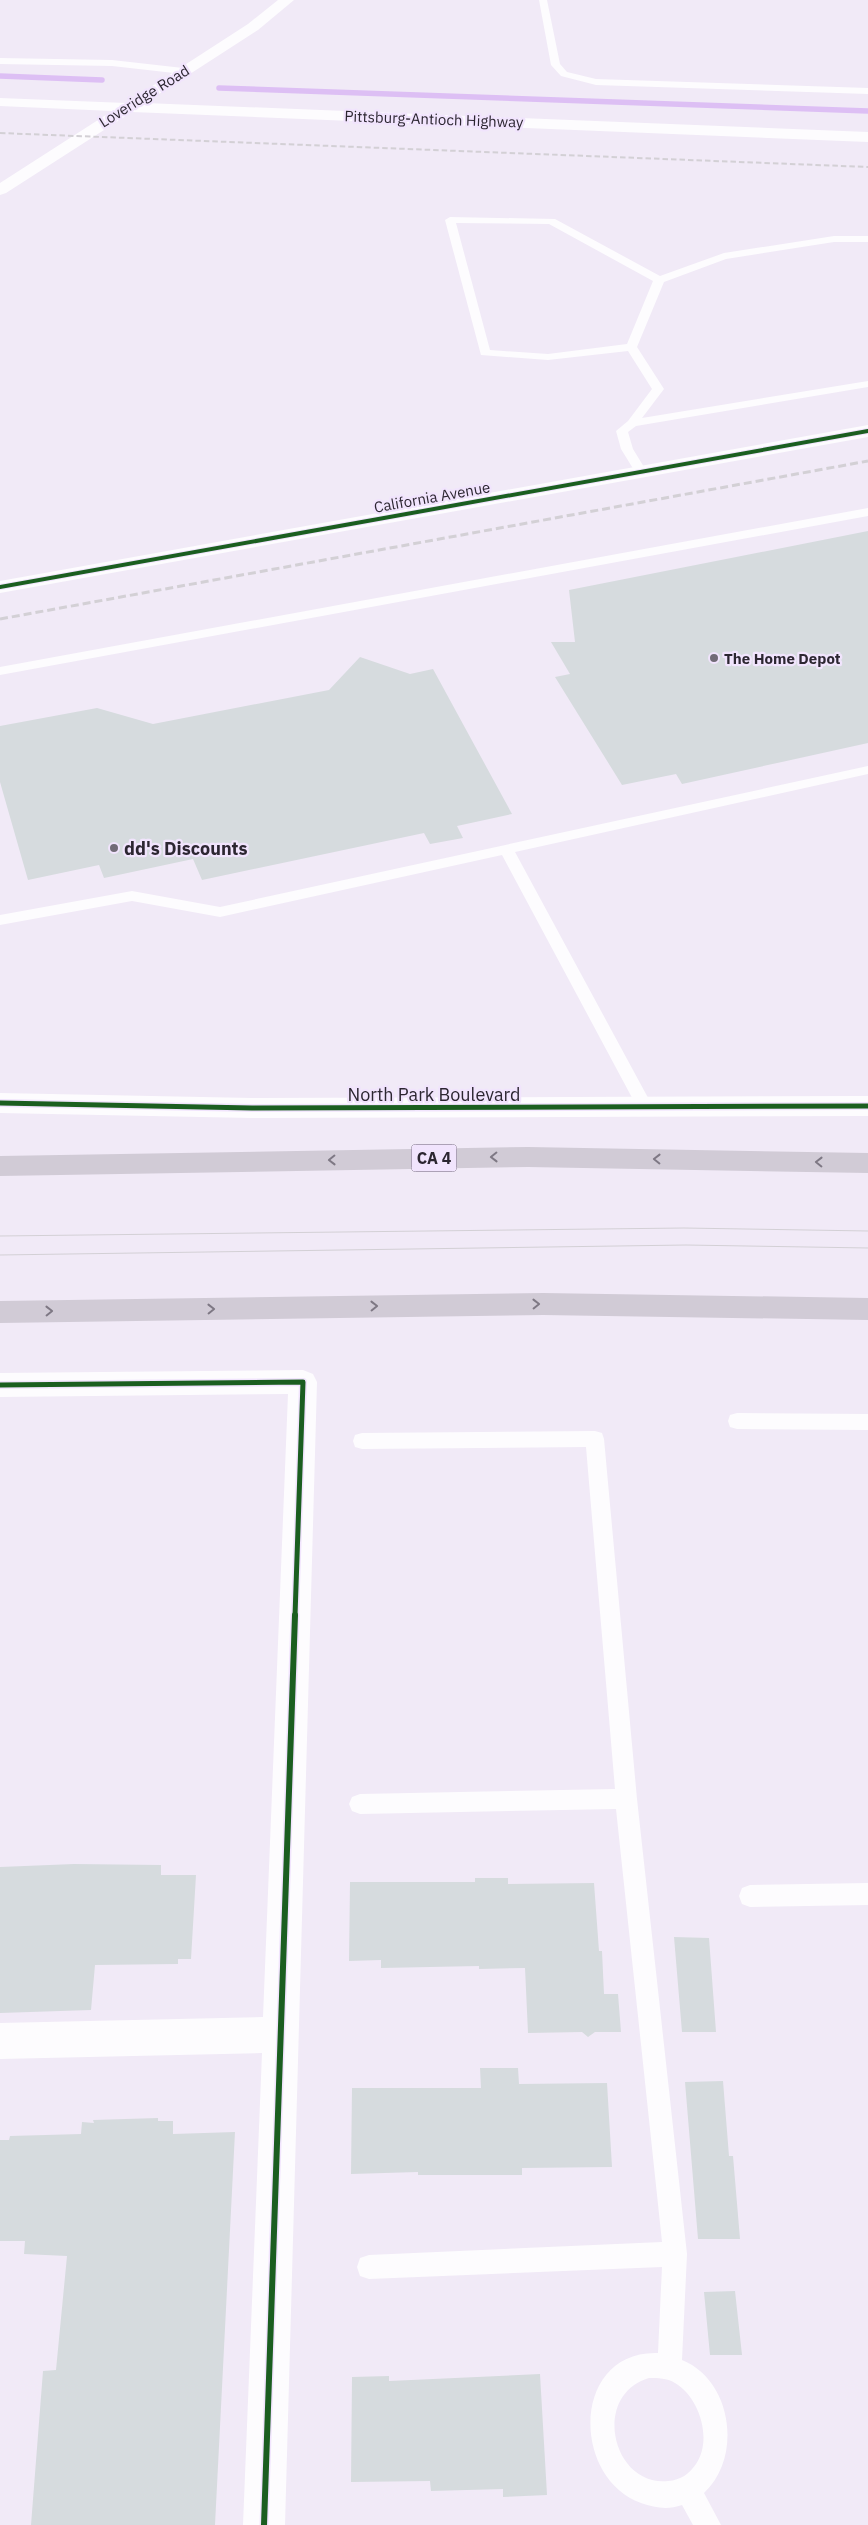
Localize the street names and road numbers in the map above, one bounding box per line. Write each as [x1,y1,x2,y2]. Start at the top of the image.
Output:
street label: Loveridge Road [95,61,193,131]
street label: Pittsburg-Antioch Highway [344,106,524,132]
street label: California Avenue [372,477,492,517]
street label: North Park Boulevard [348,1083,520,1106]
road number: CA 4 [412,1144,456,1172]

